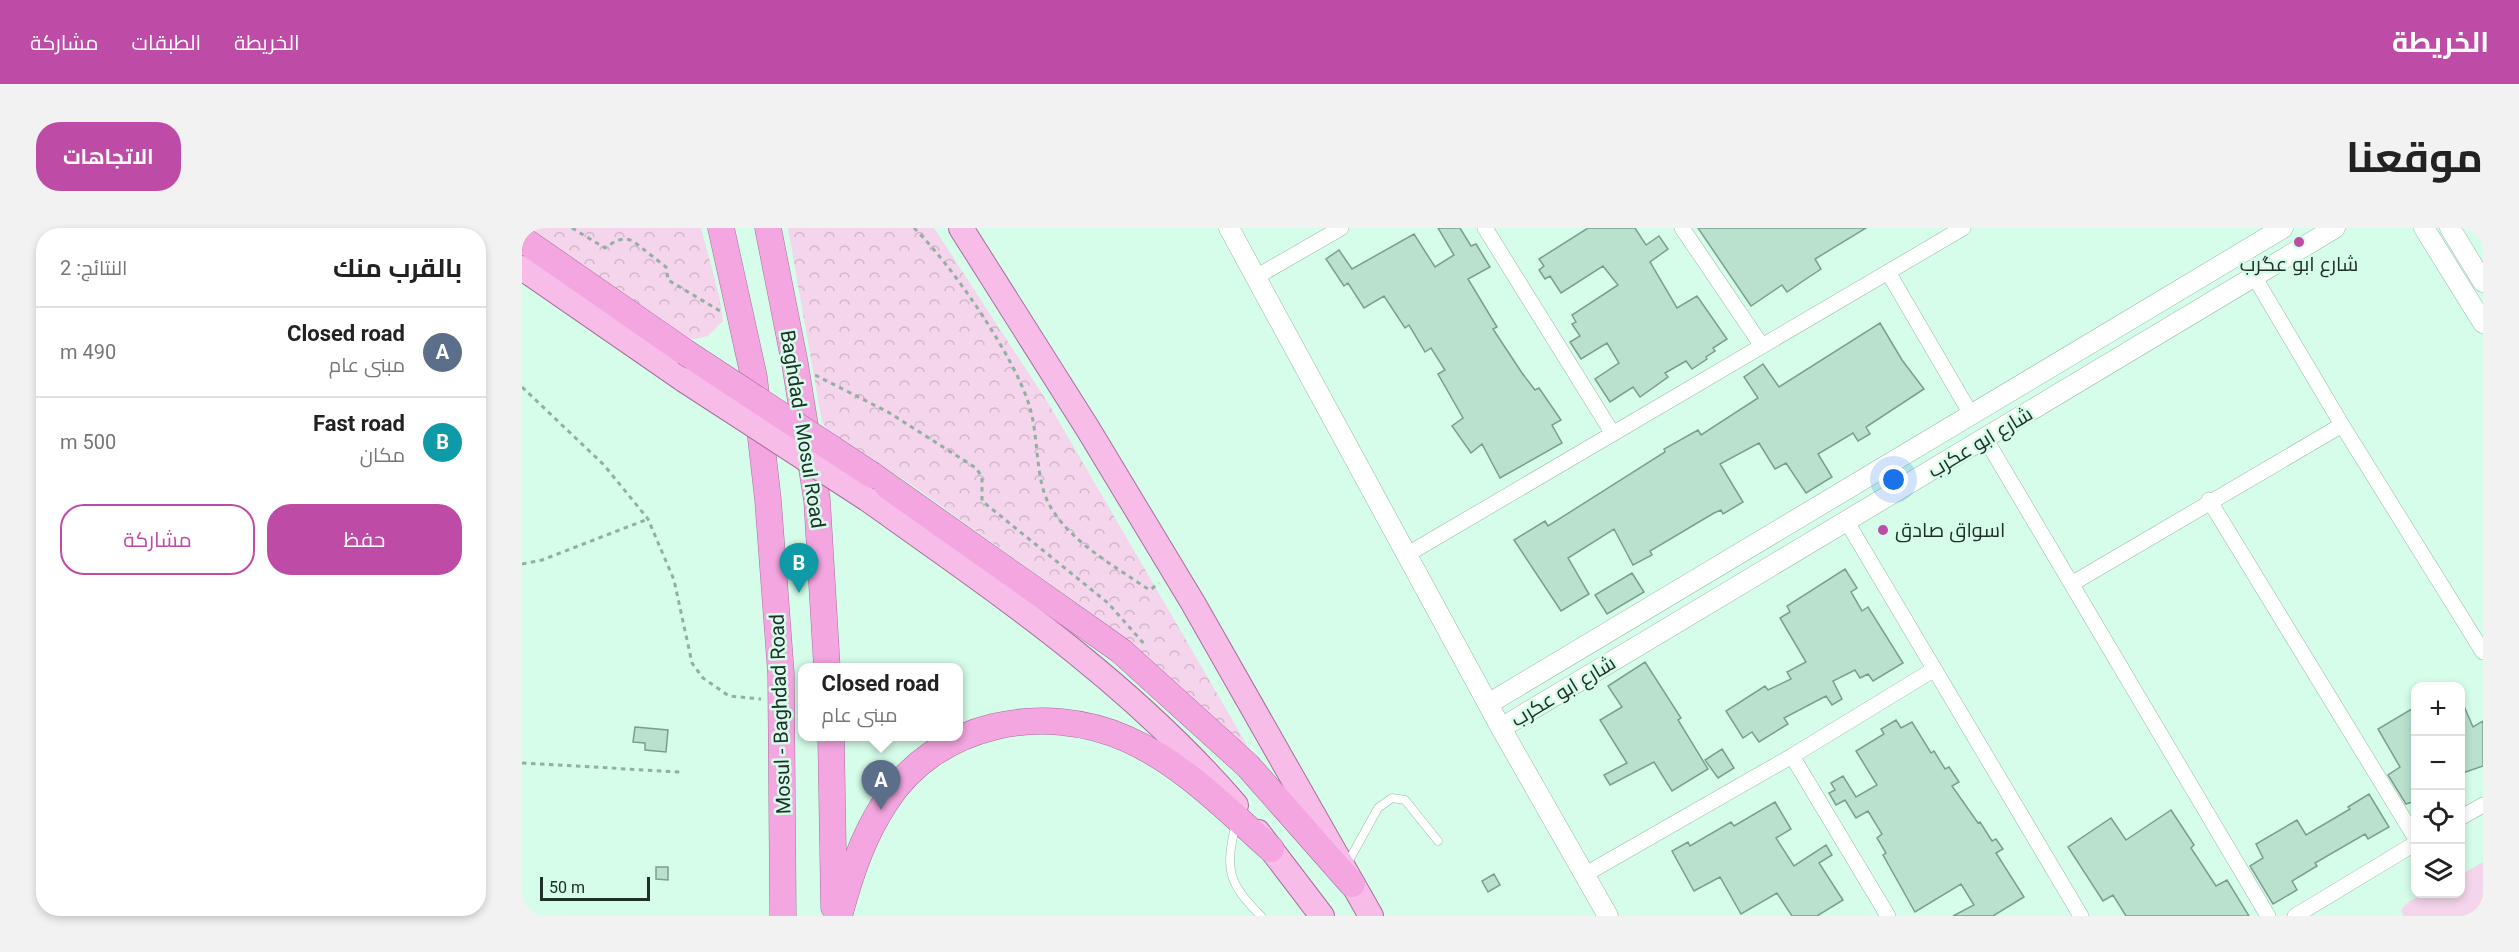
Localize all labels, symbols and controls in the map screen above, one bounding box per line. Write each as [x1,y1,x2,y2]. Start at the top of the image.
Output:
text: الخريطة [2392,26,2489,59]
text: مشاركة [30,31,99,55]
text: الطبقات [132,31,201,55]
text: الخريطة [234,31,300,55]
button: الاتجاهات [36,122,181,191]
text: موقعنا [2346,133,2483,182]
marker: شارع ابو عگرب [2292,235,2306,249]
place label: شارع ابو عگرب [2240,252,2358,278]
text: بالقرب منك [333,253,462,283]
text: النتائج: 2 [60,256,128,280]
text: Closed road [287,321,405,346]
street label: Baghdad - Mosul Road [775,328,831,530]
text: 490 m [60,340,116,364]
text: A [436,340,449,364]
text: مبنى عام [329,353,405,377]
street label: شارع ابو عكرب [1923,401,2038,484]
text: Fast road [313,411,405,436]
text: 500 m [60,430,116,454]
text: B [436,430,449,454]
text: مكان [360,443,405,467]
your location [1879,465,1908,494]
button: مشاركة [60,504,255,575]
button: حفظ [267,504,462,575]
place label: اسواق صادق [1895,518,2005,543]
marker: اسواق صادق [1876,523,1890,537]
pin: B [780,544,818,593]
street label: Mosul - Baghdad Road [765,613,795,815]
street label: شارع ابو عكرب [1506,650,1621,733]
popup [798,663,963,741]
text: Closed road [822,671,939,696]
map controls [2411,682,2465,898]
button: + [2411,682,2465,736]
text: مبنى عام [822,703,898,727]
button: − [2411,736,2465,790]
pin: A [862,760,900,810]
button: locate [2411,790,2465,844]
button: layers [2411,844,2465,898]
scale bar [540,874,650,902]
text: 50 m [549,878,585,897]

